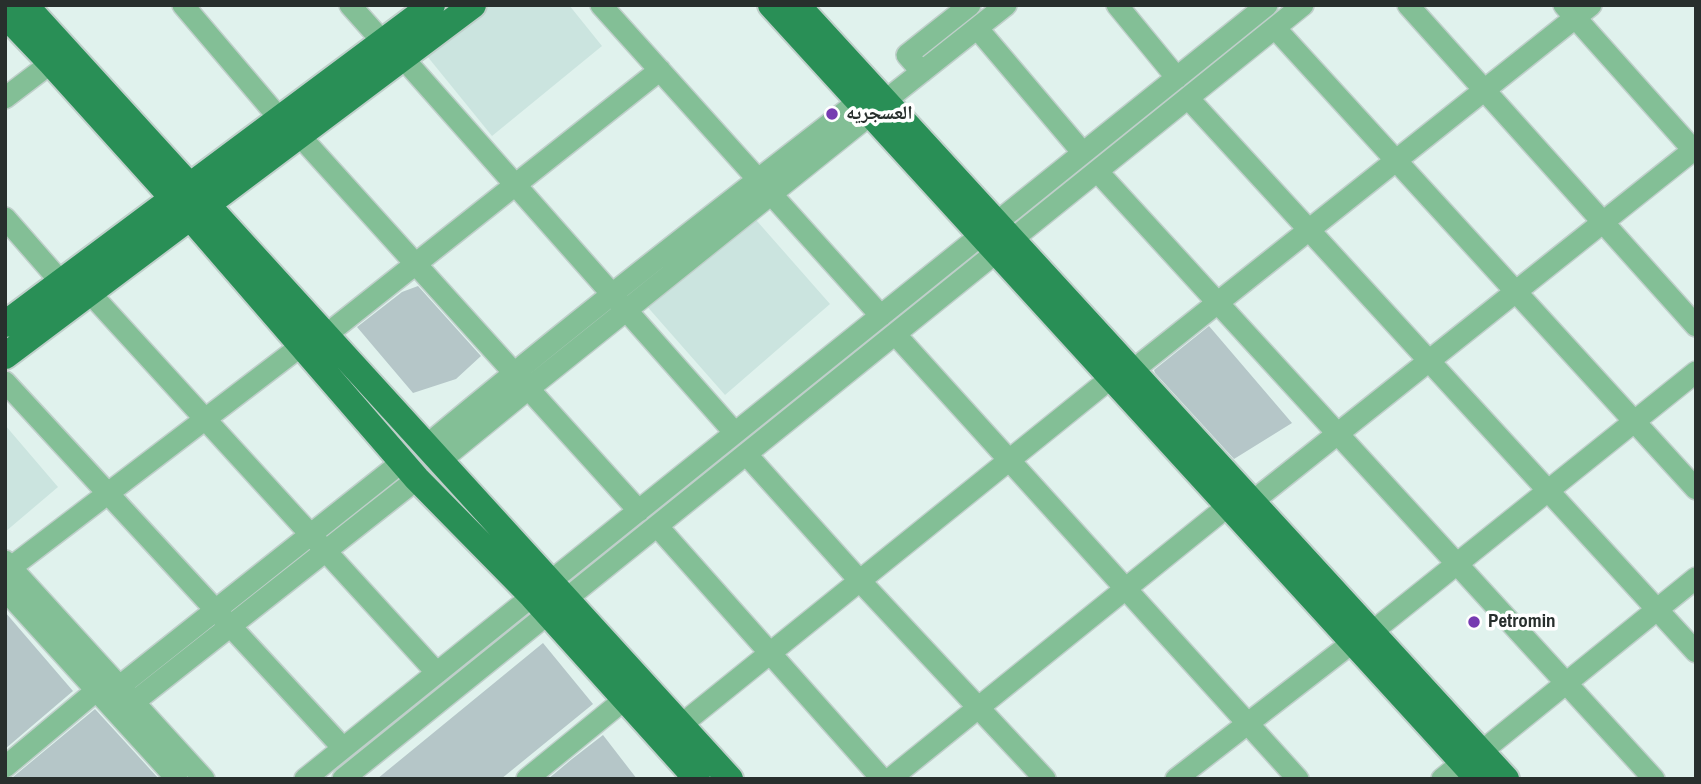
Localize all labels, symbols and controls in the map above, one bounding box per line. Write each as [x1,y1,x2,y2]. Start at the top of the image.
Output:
place label: العسجريه [846,103,913,125]
marker: العسجريه [824,106,840,122]
place label: Petromin [1488,611,1556,633]
marker: Petromin [1466,614,1482,630]

